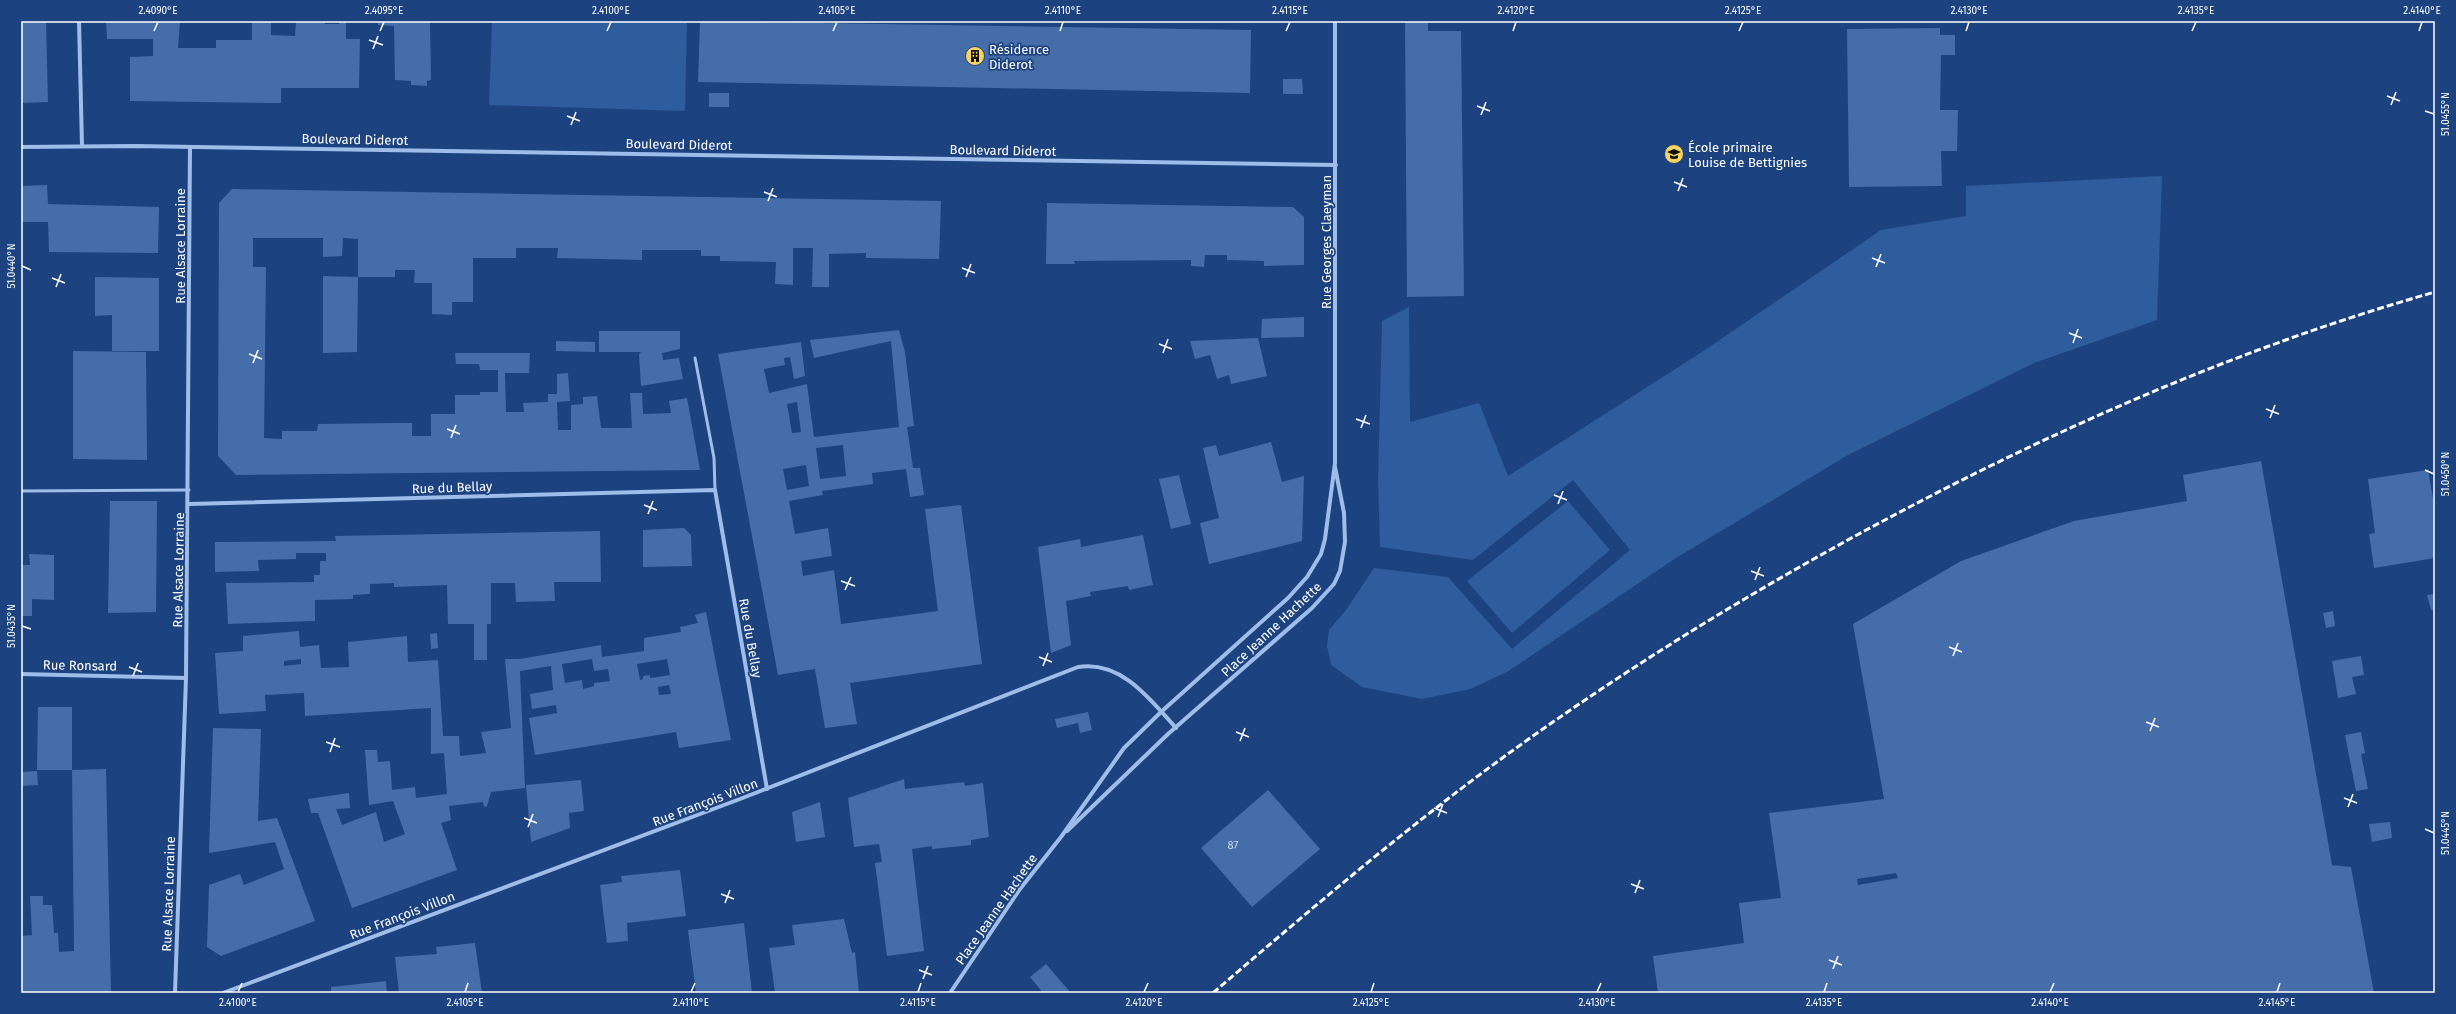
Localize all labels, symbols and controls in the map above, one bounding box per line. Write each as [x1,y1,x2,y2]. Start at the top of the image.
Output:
text: 2.4090°E [138,5,178,17]
text: 2.4095°E [365,5,403,17]
text: 2.4100°E [592,5,630,17]
text: 2.4105°E [818,5,856,17]
text: 2.4110°E [1045,5,1081,17]
text: 2.4115°E [1272,5,1308,17]
text: 2.4120°E [1497,5,1535,17]
text: 2.4125°E [1725,5,1761,17]
text: 2.4130°E [1950,5,1988,17]
text: 2.4135°E [2178,5,2214,17]
text: 2.4140°E [2403,5,2441,17]
place label: Résidence Diderot [989,42,1049,72]
building icon: Résidence Diderot [964,45,986,67]
text: 51.0455°N [2440,92,2452,136]
street label: Boulevard Diderot [301,131,409,148]
street label: Boulevard Diderot [625,136,733,153]
place label: École primaire Louise de Bettignies [1688,140,1807,170]
street label: Boulevard Diderot [949,142,1057,159]
school or university icon: École primaire Louise de Bettignies [1663,143,1685,165]
street label: Rue Georges Claeyman [1319,175,1334,309]
street label: Rue Alsace Lorraine [173,188,188,304]
text: 51.0440°N [6,244,18,288]
text: 51.0450°N [2440,452,2452,496]
street label: Rue du Bellay [411,479,493,496]
street label: Rue Alsace Lorraine [170,512,187,628]
street label: Place Jeanne Hachette [1218,579,1325,680]
street label: Rue du Bellay [736,597,765,680]
text: 51.0435°N [6,604,18,648]
street label: Rue Ronsard [43,657,117,674]
street label: Rue François Villon [650,775,760,829]
text: 51.0445°N [2440,811,2452,855]
street label: Rue Alsace Lorraine [159,836,178,952]
house number: 87 [1228,839,1239,852]
street label: Place Jeanne Hachette [953,851,1040,967]
street label: Rue François Villon [347,888,457,942]
text: 2.4100°E [219,997,257,1009]
text: 2.4105°E [446,997,484,1009]
text: 2.4110°E [673,997,709,1009]
text: 2.4115°E [900,997,936,1009]
text: 2.4120°E [1125,997,1163,1009]
text: 2.4125°E [1353,997,1389,1009]
text: 2.4130°E [1578,997,1616,1009]
text: 2.4135°E [1806,997,1842,1009]
text: 2.4140°E [2031,997,2069,1009]
text: 2.4145°E [2259,997,2295,1009]

